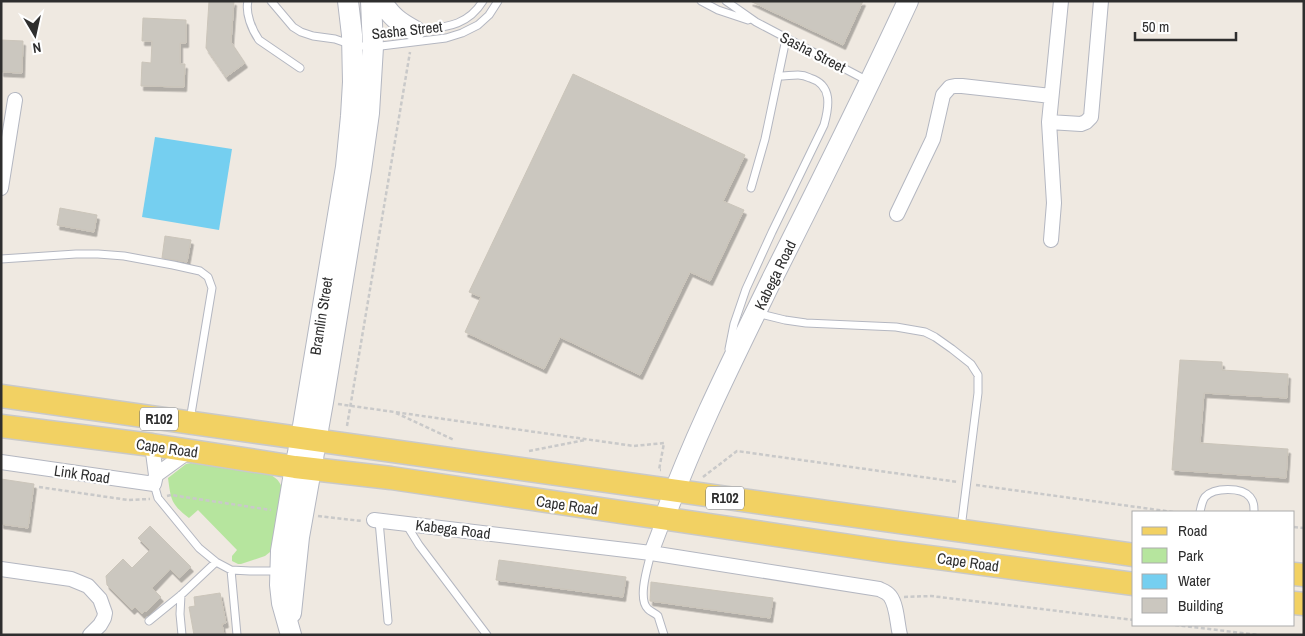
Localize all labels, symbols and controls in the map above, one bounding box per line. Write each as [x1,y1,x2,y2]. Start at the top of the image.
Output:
north arrow [10,10,60,60]
scale bar [1135,10,1236,42]
street label: Sasha Street [371,16,444,44]
text: 50 m [1142,16,1169,37]
street label: Sasha Street [777,26,850,78]
text: N [32,38,43,57]
street label: Kabega Road [749,237,801,313]
street label: Bramlin Street [304,275,338,356]
road number: R102 [140,408,178,430]
street label: Cape Road [135,433,199,463]
street label: Link Road [53,460,111,488]
road number: R102 [706,486,744,509]
street label: Cape Road [535,490,599,520]
legend [1132,511,1295,626]
street label: Kabega Road [414,514,492,544]
text: Road [1178,520,1207,541]
text: Park [1178,545,1204,566]
street label: Cape Road [936,547,1000,577]
text: Water [1178,570,1210,591]
text: Building [1178,595,1223,616]

